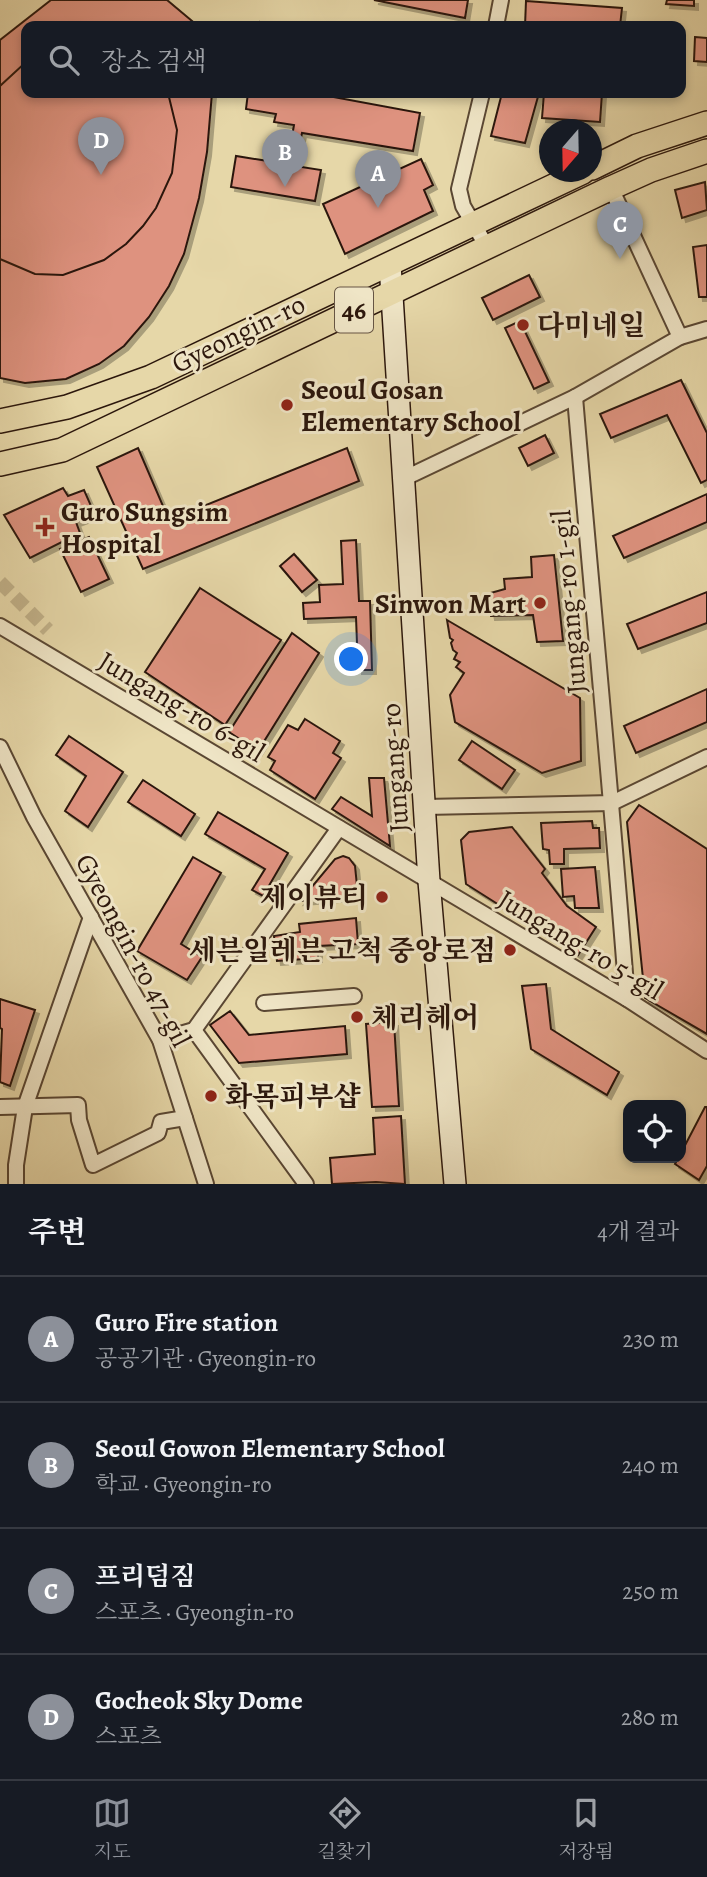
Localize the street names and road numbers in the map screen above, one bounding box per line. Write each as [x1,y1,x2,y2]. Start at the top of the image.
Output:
street label: Gyeongin-ro [165,285,312,383]
road number: 46 [335,288,373,332]
street label: Jungang-ro 1-gil [542,508,596,695]
street label: Jungang-ro 6-gil [91,642,272,772]
street label: Jungang-ro [372,702,418,834]
street label: Gyeongin-ro 47-gil [66,847,200,1054]
street label: Jungang-ro 5-gil [491,880,671,1009]

